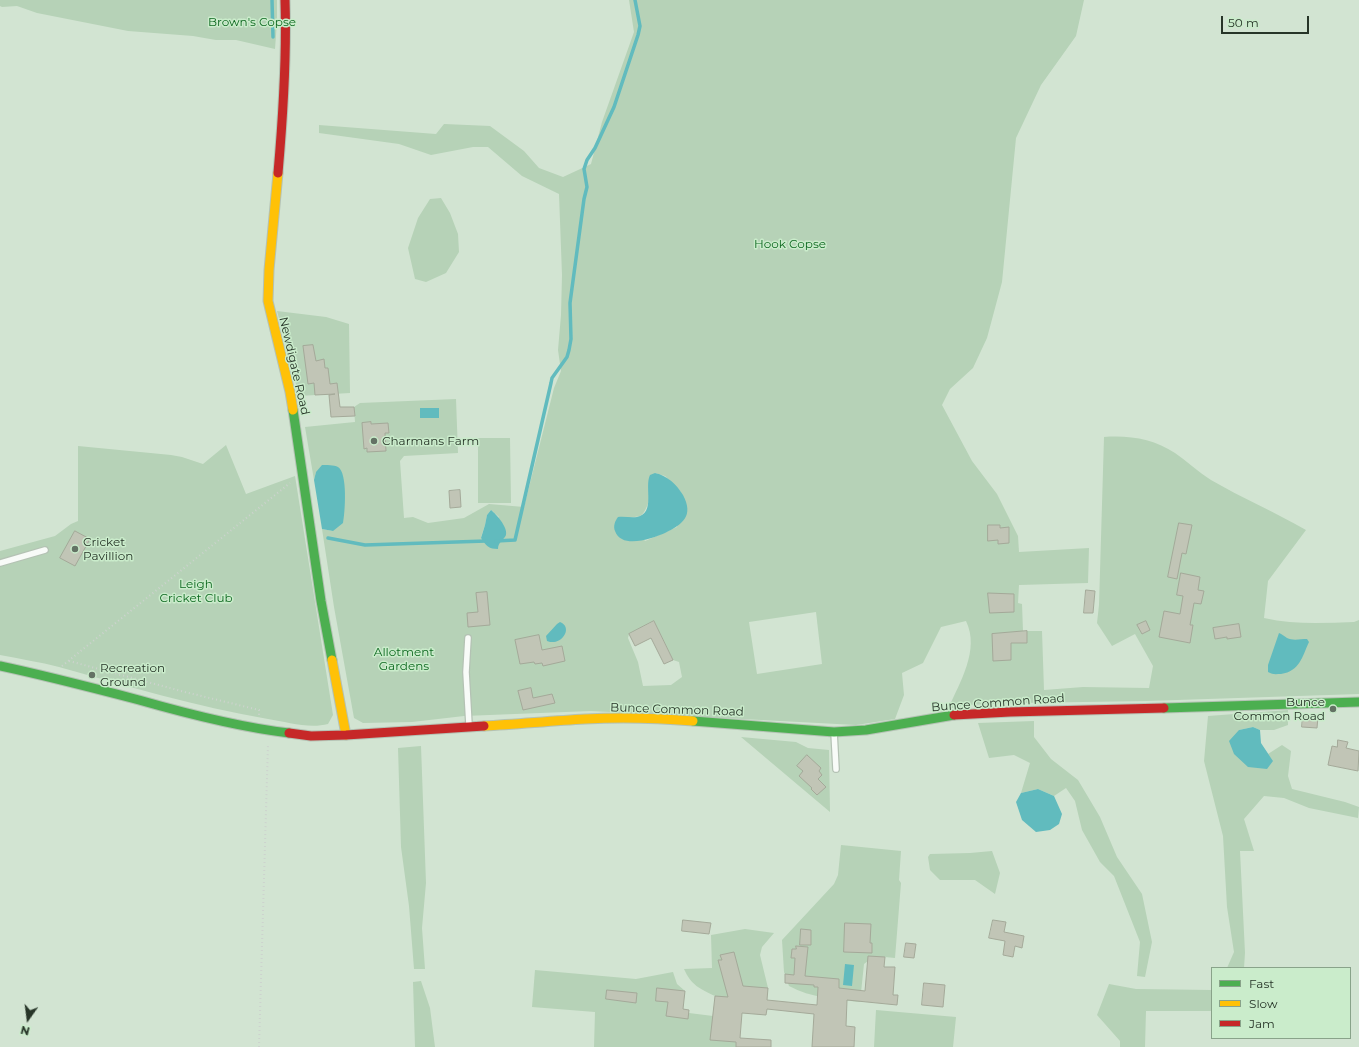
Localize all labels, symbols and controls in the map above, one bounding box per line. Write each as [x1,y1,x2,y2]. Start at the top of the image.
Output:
scale bar [1223,8,1311,34]
park label: Brown's Copse [208,15,296,29]
text: 50 m [1228,15,1259,30]
park label: Hook Copse [754,237,826,251]
street label: Newdigate Road [276,316,312,416]
place label: Charmans Farm [382,434,479,448]
marker: Charmans Farm [369,436,379,446]
place label: Cricket Pavillion [83,535,133,563]
marker: Cricket Pavillion [70,544,80,554]
park label: Leigh Cricket Club [159,577,233,605]
park label: Allotment Gardens [374,645,434,673]
place label: Recreation Ground [100,661,165,689]
marker: Recreation Ground [87,670,97,680]
street label: Bunce Common Road [931,691,1065,715]
place label: Bunce Common Road [1234,695,1325,723]
street label: Bunce Common Road [610,700,744,720]
marker: Bunce Common Road [1328,704,1338,714]
legend [1211,967,1351,1039]
text: Fast [1249,976,1274,991]
text: Slow [1249,996,1278,1011]
north arrow [8,999,48,1039]
text: Jam [1249,1016,1275,1031]
text: N [19,1023,31,1039]

